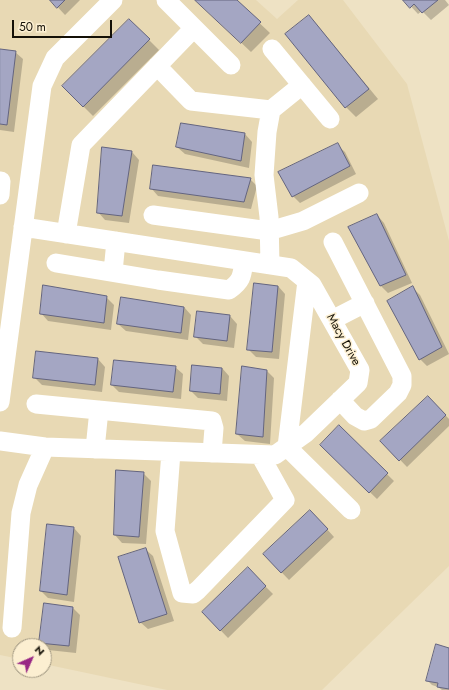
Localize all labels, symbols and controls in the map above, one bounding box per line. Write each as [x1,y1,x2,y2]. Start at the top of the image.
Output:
scale bar [14,12,114,38]
text: 50 m [19,18,46,36]
street label: Macy Drive [323,312,363,368]
north arrow [12,638,52,678]
text: N [31,641,49,659]

